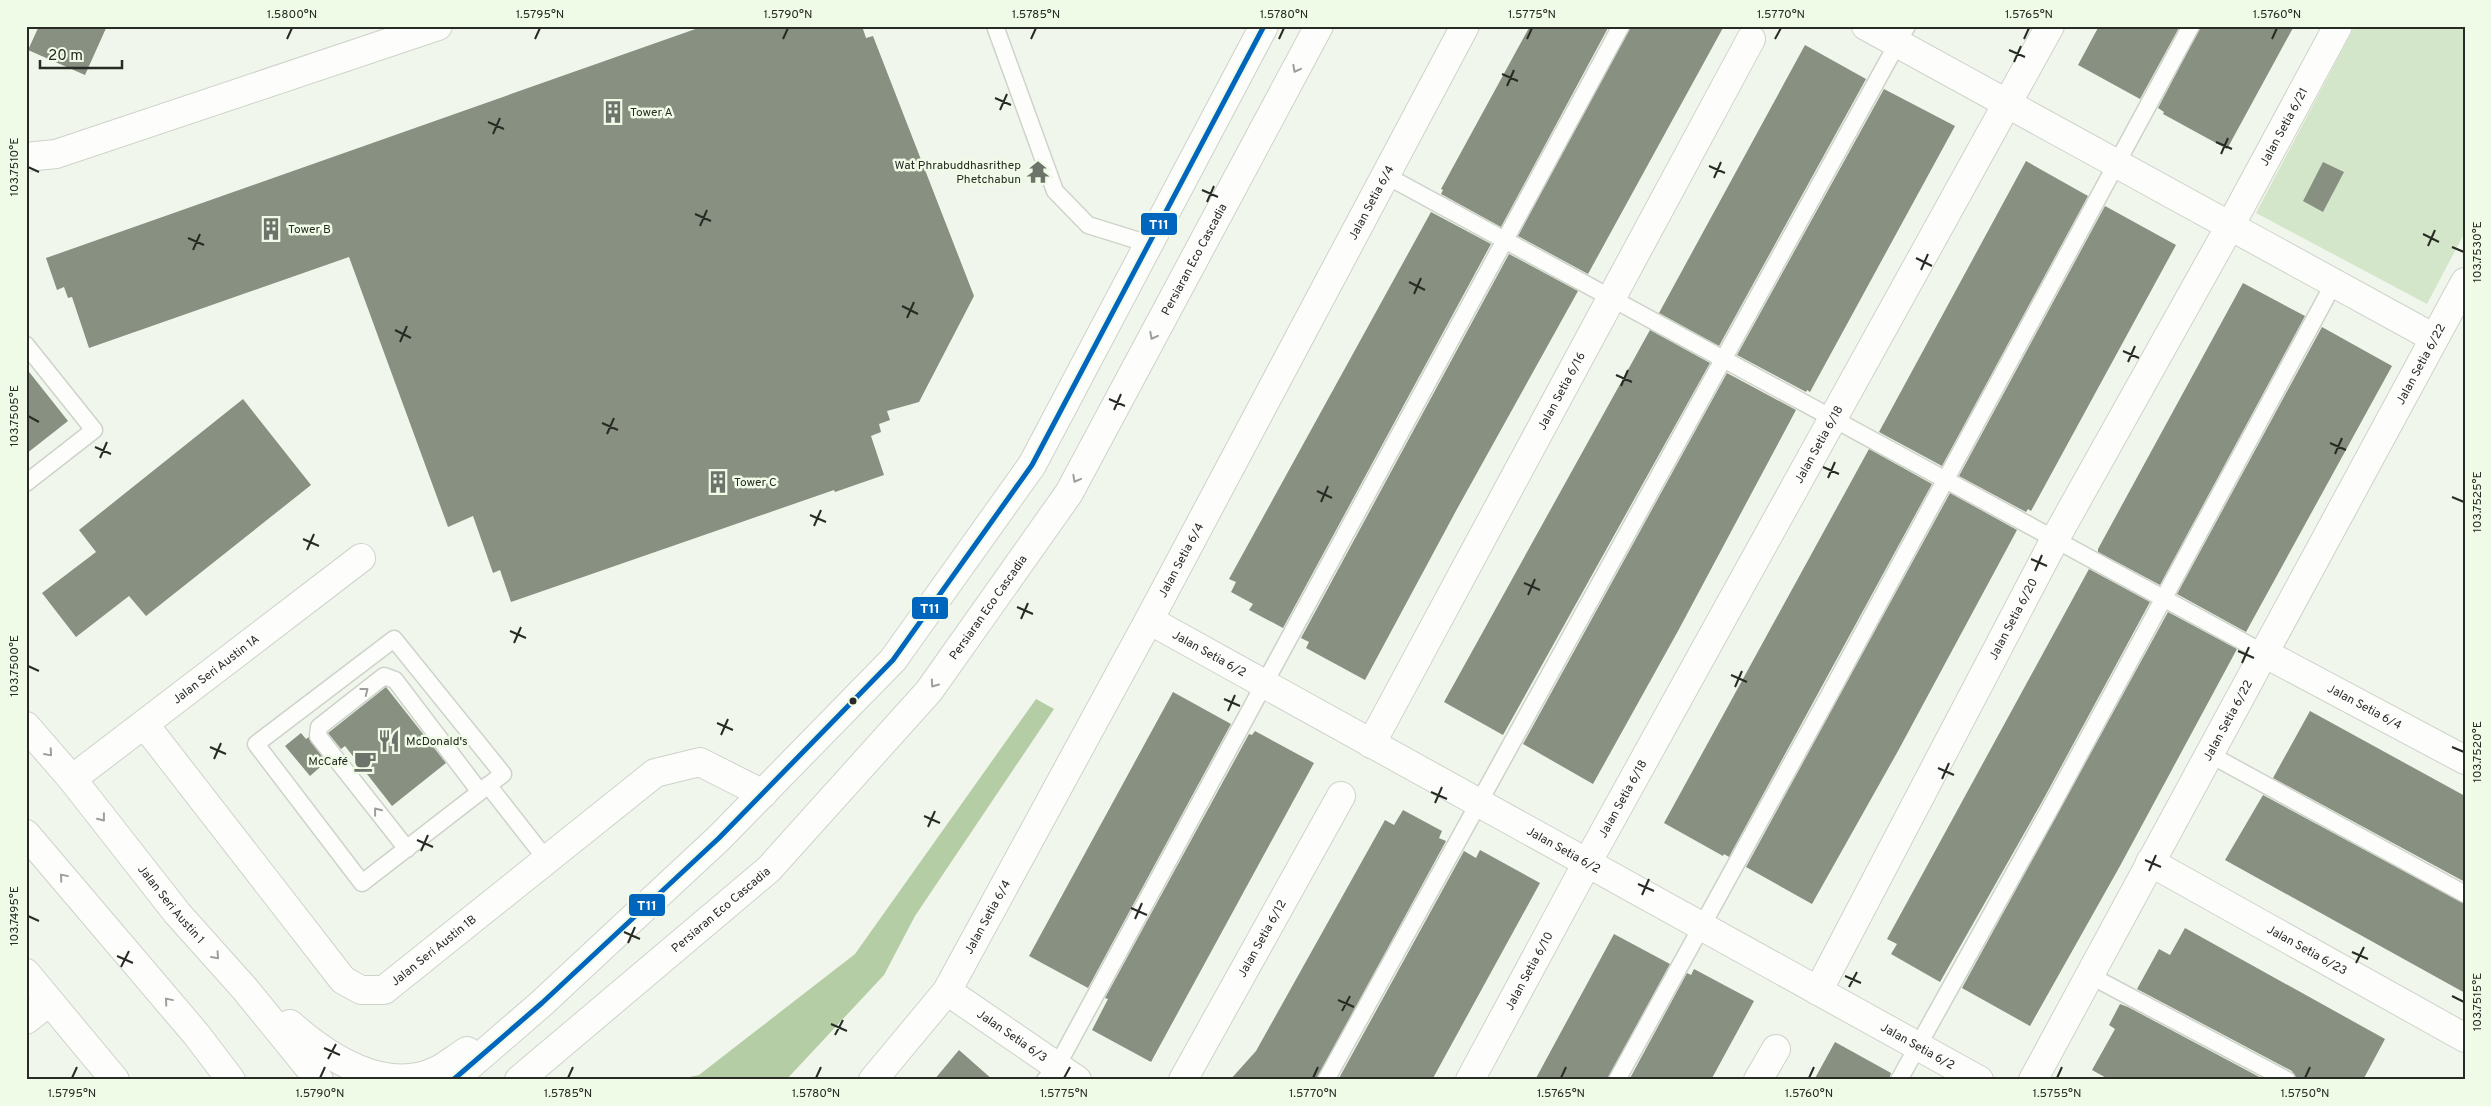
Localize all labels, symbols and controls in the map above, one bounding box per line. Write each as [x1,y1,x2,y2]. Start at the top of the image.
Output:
text: 1.5800°N [267,7,317,23]
text: 1.5795°N [516,7,564,23]
text: 1.5790°N [764,7,812,23]
text: 1.5785°N [1012,7,1060,23]
text: 1.5780°N [1260,7,1308,23]
text: 1.5775°N [1508,7,1556,23]
text: 1.5770°N [1757,7,1805,23]
text: 1.5765°N [2005,7,2053,23]
text: 1.5760°N [2253,7,2301,23]
scale bar [40,38,122,70]
text: 20 m [48,47,83,66]
one-way arrow [1292,64,1302,73]
street label: Jalan Setia 6/21 [2257,85,2312,169]
building icon: Tower A [600,99,626,125]
place label: Tower A [630,105,673,121]
text: 103.7510°E [7,138,23,196]
place label: Wat Phrabuddhasrithep Phetchabun [895,158,1021,188]
temple icon: Wat Phrabuddhasrithep Phetchabun [1025,159,1051,185]
street label: Jalan Setia 6/4 [1346,163,1398,243]
street label: Persiaran Eco Cascadia [1158,201,1232,319]
line badge: T11 [1140,212,1178,236]
building icon: Tower B [258,216,284,242]
text: T11 [1149,217,1169,234]
text: 103.7530°E [2470,221,2486,283]
place label: Tower B [288,222,331,238]
street label: Jalan Setia 6/22 [2393,321,2450,408]
one-way arrow [1149,330,1159,339]
street label: Jalan Setia 6/16 [1535,350,1590,433]
text: 103.7505°E [7,385,23,447]
street label: Jalan Setia 6/18 [1791,403,1847,487]
building icon: Tower C [705,469,731,495]
text: 103.7525°E [2470,471,2486,533]
one-way arrow [1072,474,1082,483]
place label: Tower C [734,475,777,491]
street label: Jalan Setia 6/4 [1155,520,1208,601]
street label: Persiaran Eco Cascadia [946,552,1032,664]
street label: Jalan Setia 6/20 [1986,576,2042,663]
line badge: T11 [911,596,949,620]
text: T11 [920,601,940,618]
street label: Jalan Setia 6/2 [1169,627,1249,681]
street label: Jalan Seri Austin 1A [170,632,263,708]
text: 103.7500°E [7,635,23,697]
street label: Jalan Setia 6/22 [2200,678,2257,764]
one-way arrow [931,679,940,688]
street label: Jalan Setia 6/4 [2324,681,2404,734]
one-way arrow [359,689,368,697]
unlabelled marker [848,696,858,706]
text: 103.7520°E [2470,721,2486,783]
restaurant icon: McDonald's [376,728,402,754]
place label: McDonald's [406,734,468,750]
one-way arrow [43,747,52,756]
cafe icon: McCafé [352,748,378,774]
place label: McCafé [308,754,348,770]
street label: Jalan Setia 6/18 [1595,757,1651,841]
one-way arrow [374,808,382,817]
one-way arrow [96,812,105,821]
street label: Jalan Setia 6/2 [1523,824,1603,878]
street label: Jalan Seri Austin 1 [133,862,208,948]
street label: Persiaran Eco Cascadia [668,864,774,957]
one-way arrow [59,873,68,882]
street label: Jalan Setia 6/4 [961,877,1015,958]
text: 103.7495°E [7,886,23,946]
line badge: T11 [628,893,666,917]
street label: Jalan Setia 6/12 [1235,897,1291,981]
text: T11 [637,898,657,915]
street label: Jalan Seri Austin 1B [388,912,480,990]
street label: Jalan Setia 6/23 [2264,922,2350,979]
street label: Jalan Setia 6/10 [1502,929,1557,1013]
one-way arrow [210,951,219,960]
text: 103.7515°E [2470,973,2486,1031]
one-way arrow [164,997,173,1006]
street label: Jalan Setia 6/3 [973,1007,1050,1066]
street label: Jalan Setia 6/2 [1877,1020,1957,1074]
text: 1.5795°N [48,1086,96,1102]
text: 1.5790°N [296,1086,344,1102]
text: 1.5785°N [544,1086,592,1102]
text: 1.5780°N [792,1086,840,1102]
text: 1.5775°N [1040,1086,1088,1102]
text: 1.5770°N [1289,1086,1337,1102]
text: 1.5765°N [1537,1086,1585,1102]
text: 1.5760°N [1785,1086,1833,1102]
text: 1.5755°N [2032,1086,2082,1102]
text: 1.5750°N [2280,1086,2330,1102]

